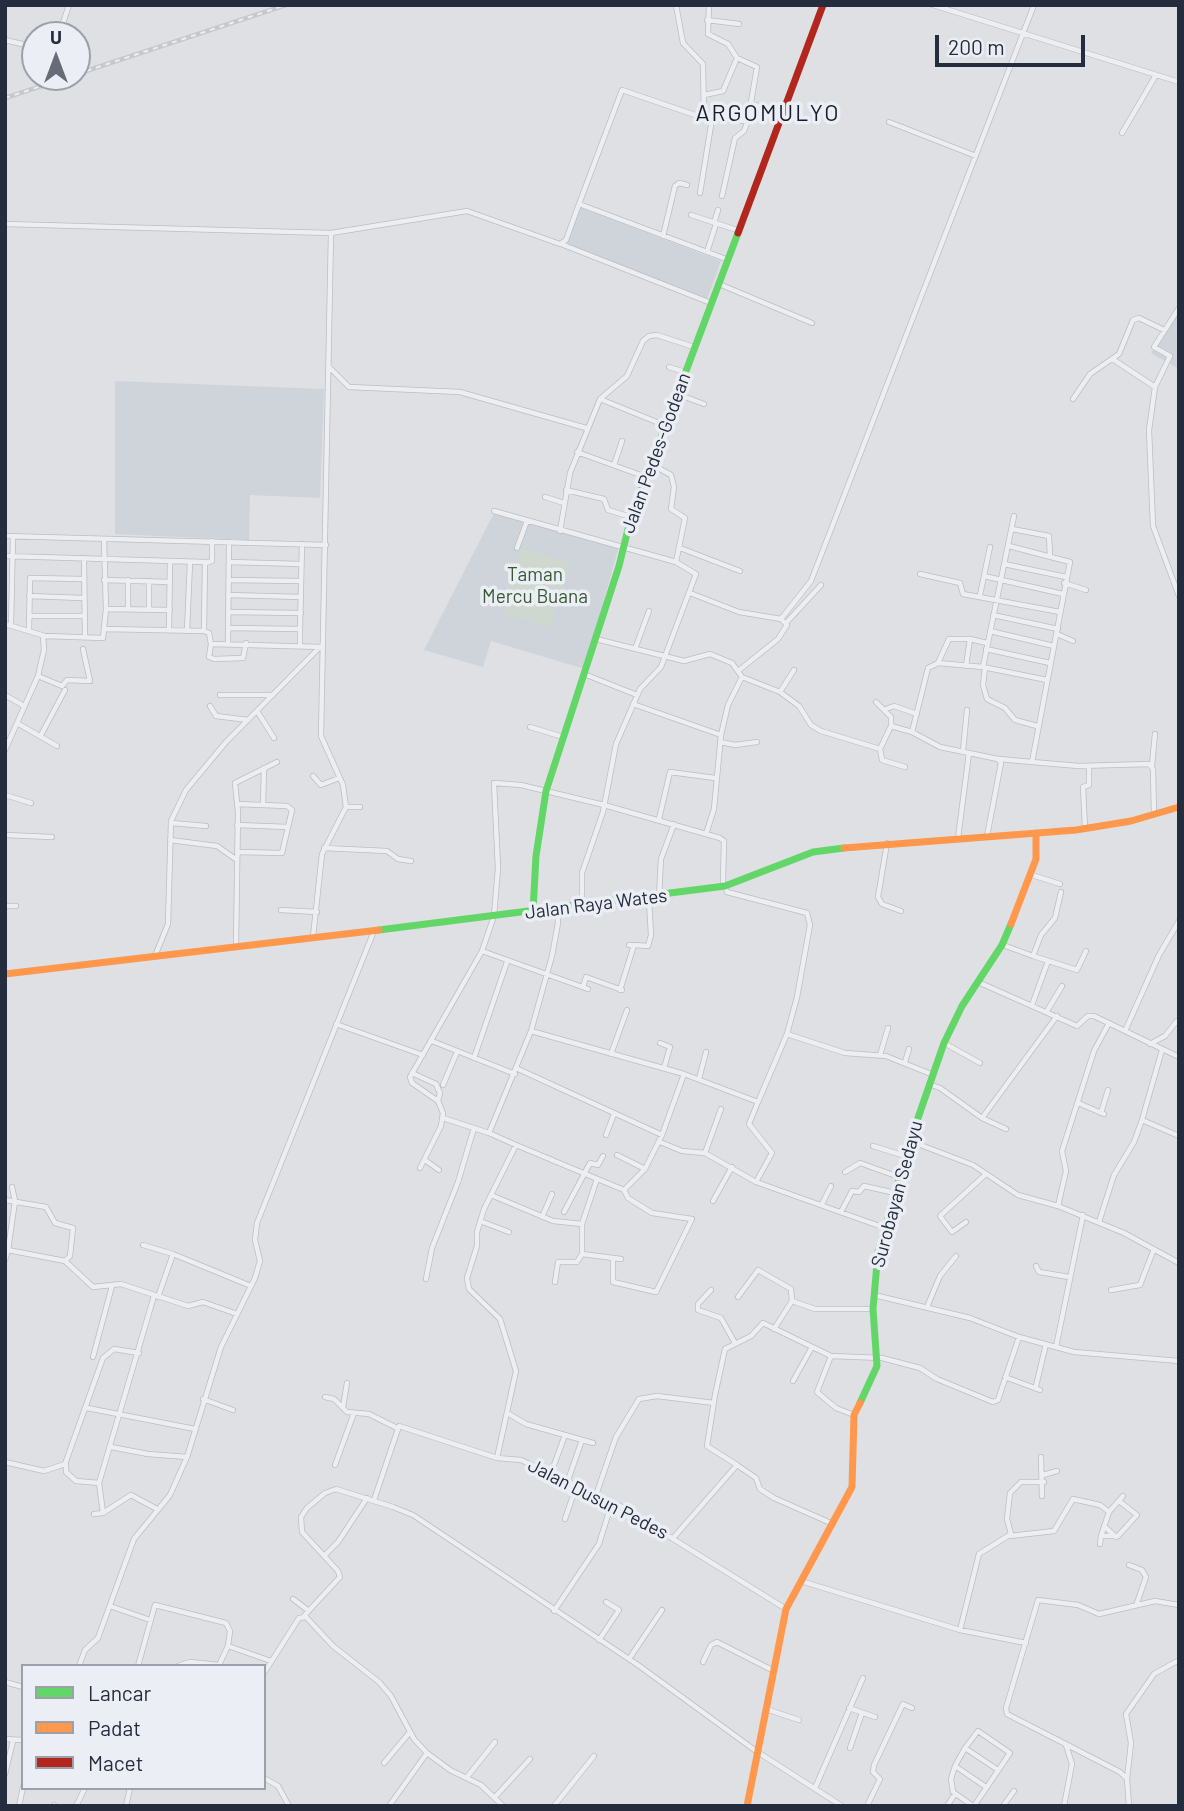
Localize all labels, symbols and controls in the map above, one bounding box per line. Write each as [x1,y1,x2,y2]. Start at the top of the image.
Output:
north arrow [21,21,91,91]
scale bar [939,21,1090,65]
text: U [50,25,62,48]
text: 200 m [948,34,1005,59]
district label: ARGOMULYO [697,99,839,127]
street label: Jalan Pedes-Godean [616,370,696,536]
park label: Taman Mercu Buana [482,564,588,608]
street label: Jalan Raya Wates [524,884,668,924]
street label: Surobayan Sedayu [866,1118,928,1270]
street label: Jalan Dusun Pedes [524,1454,672,1544]
legend [21,1664,266,1790]
text: Lancar [88,1680,151,1705]
text: Padat [88,1715,141,1740]
text: Macet [88,1750,143,1775]

